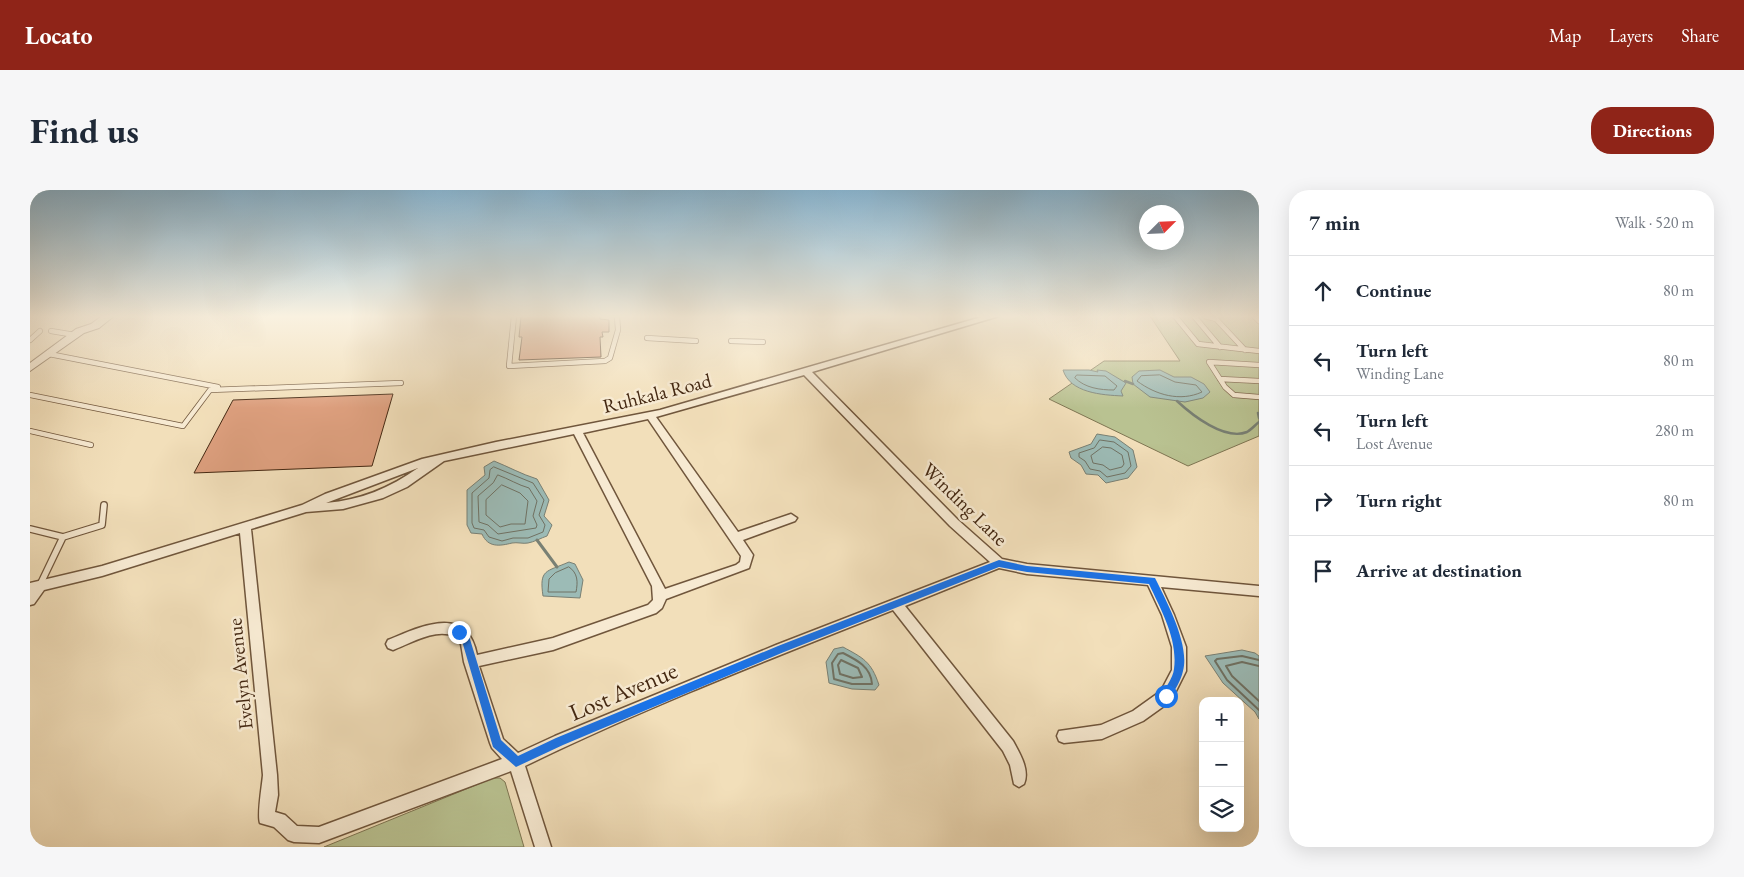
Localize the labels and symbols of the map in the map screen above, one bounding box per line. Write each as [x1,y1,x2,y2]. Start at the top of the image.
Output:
north arrow [1139,205,1184,250]
street label: Ruhkala Road [600,367,715,419]
street label: Winding Lane [917,457,1014,552]
street label: Evelyn Avenue [221,617,259,731]
route end [448,621,471,644]
street label: Lost Avenue [564,654,682,728]
route start [1155,685,1178,708]

